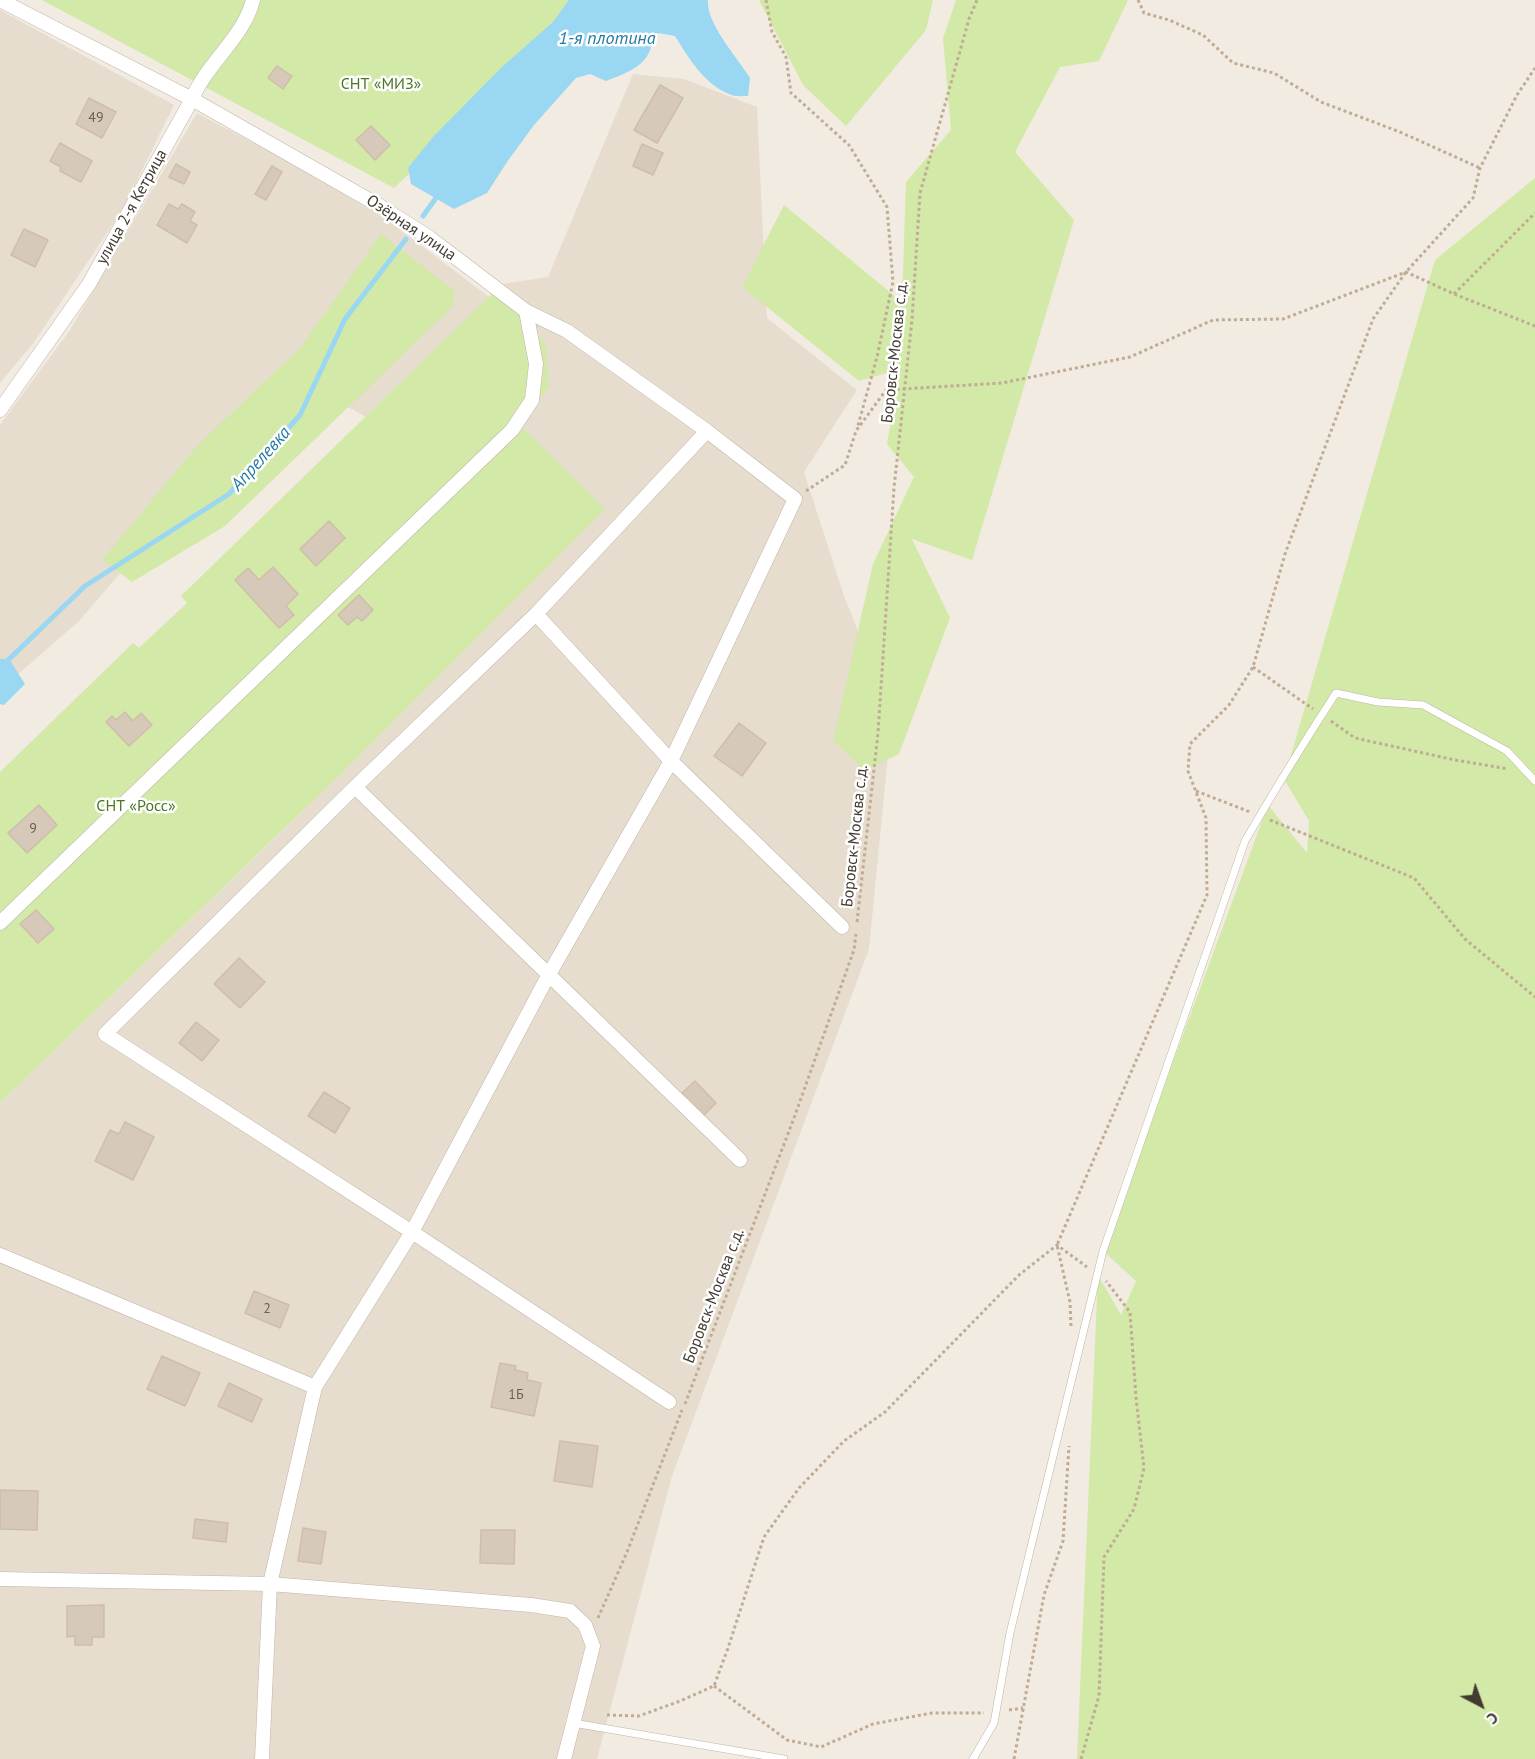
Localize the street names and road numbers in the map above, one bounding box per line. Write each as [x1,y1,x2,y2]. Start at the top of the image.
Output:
street label: улица 2-я Кетрица [92,146,172,268]
street label: Озёрная улица [363,191,459,265]
street label: Боровск-Москва с.д. [878,280,912,424]
street label: Боровск-Москва с.д. [838,764,872,908]
street label: Боровск-Москва с.д. [679,1226,749,1366]

